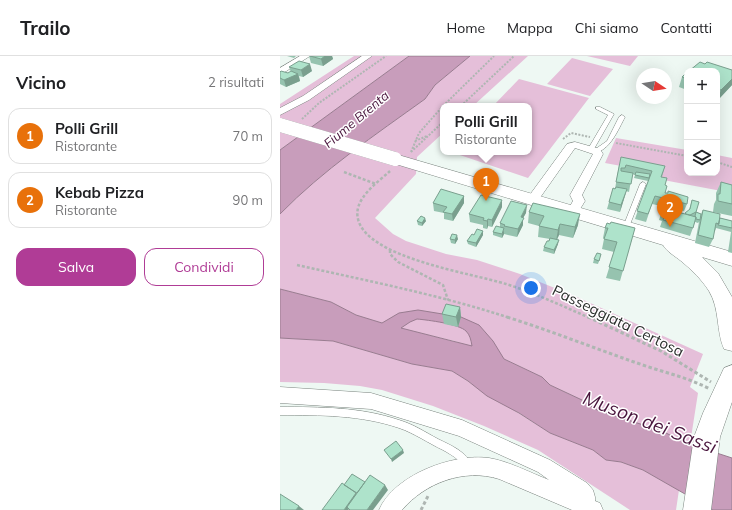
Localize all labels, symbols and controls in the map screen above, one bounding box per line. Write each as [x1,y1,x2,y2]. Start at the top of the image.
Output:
text: Trailo [20,16,71,40]
text: Home [446,19,485,37]
text: Mappa [507,19,553,37]
text: Chi siamo [575,19,638,37]
text: Contatti [660,19,712,37]
north arrow [636,68,672,104]
map controls [684,68,720,176]
button: + [684,68,720,104]
text: Vicino [16,72,66,93]
text: 2 risultati [208,74,264,90]
water label: Fiume Brenta [320,87,392,151]
popup [440,103,532,155]
button: − [684,104,720,140]
text: Polli Grill [454,112,518,131]
text: Polli Grill [55,119,118,138]
text: 1 [26,128,34,144]
text: 70 m [233,128,263,144]
text: Ristorante [454,131,516,147]
text: Ristorante [55,138,117,154]
button: layers [684,140,720,176]
pin: 1 [473,168,499,201]
text: Kebab Pizza [55,183,144,202]
text: 2 [26,192,34,208]
text: 90 m [233,192,263,208]
pin: 2 [657,194,683,227]
text: Ristorante [55,202,117,218]
button: Salva [16,248,136,286]
button: Condividi [144,248,264,286]
your location [521,278,541,298]
street label: Passeggiata Certosa [549,280,687,361]
water label: Muson dei Sassi [580,385,721,459]

